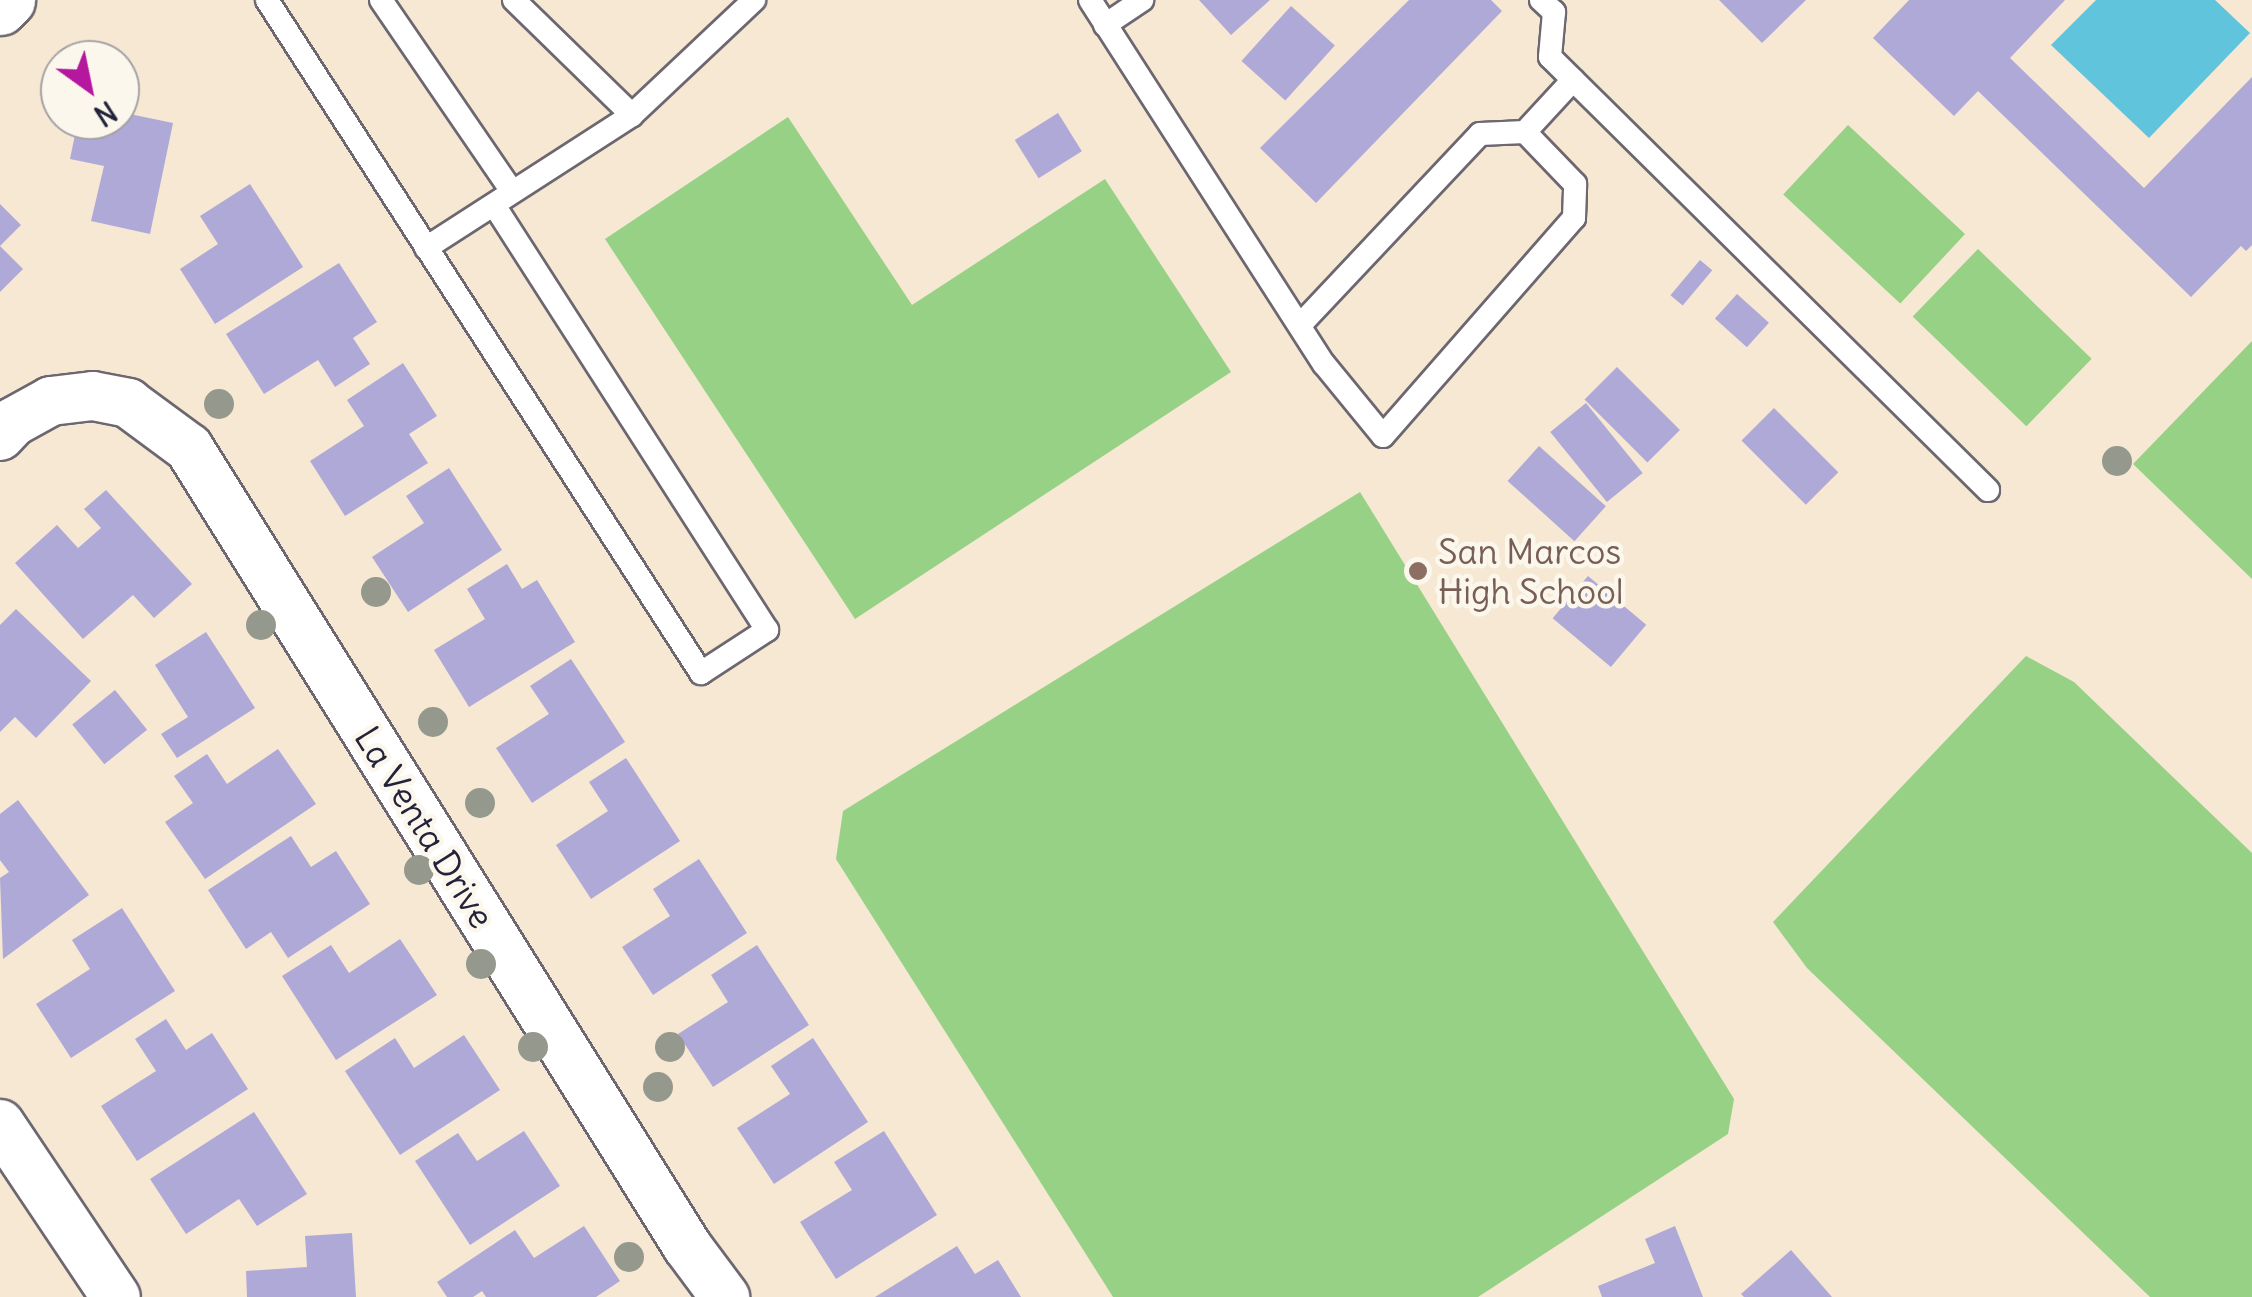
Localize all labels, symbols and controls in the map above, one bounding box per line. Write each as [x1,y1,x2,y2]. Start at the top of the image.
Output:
north arrow [40,40,140,140]
text: N [87,93,123,134]
place label: San Marcos High School [1438,530,1624,612]
marker: San Marcos High School [1407,560,1429,582]
street label: La Venta Drive [346,719,504,935]

